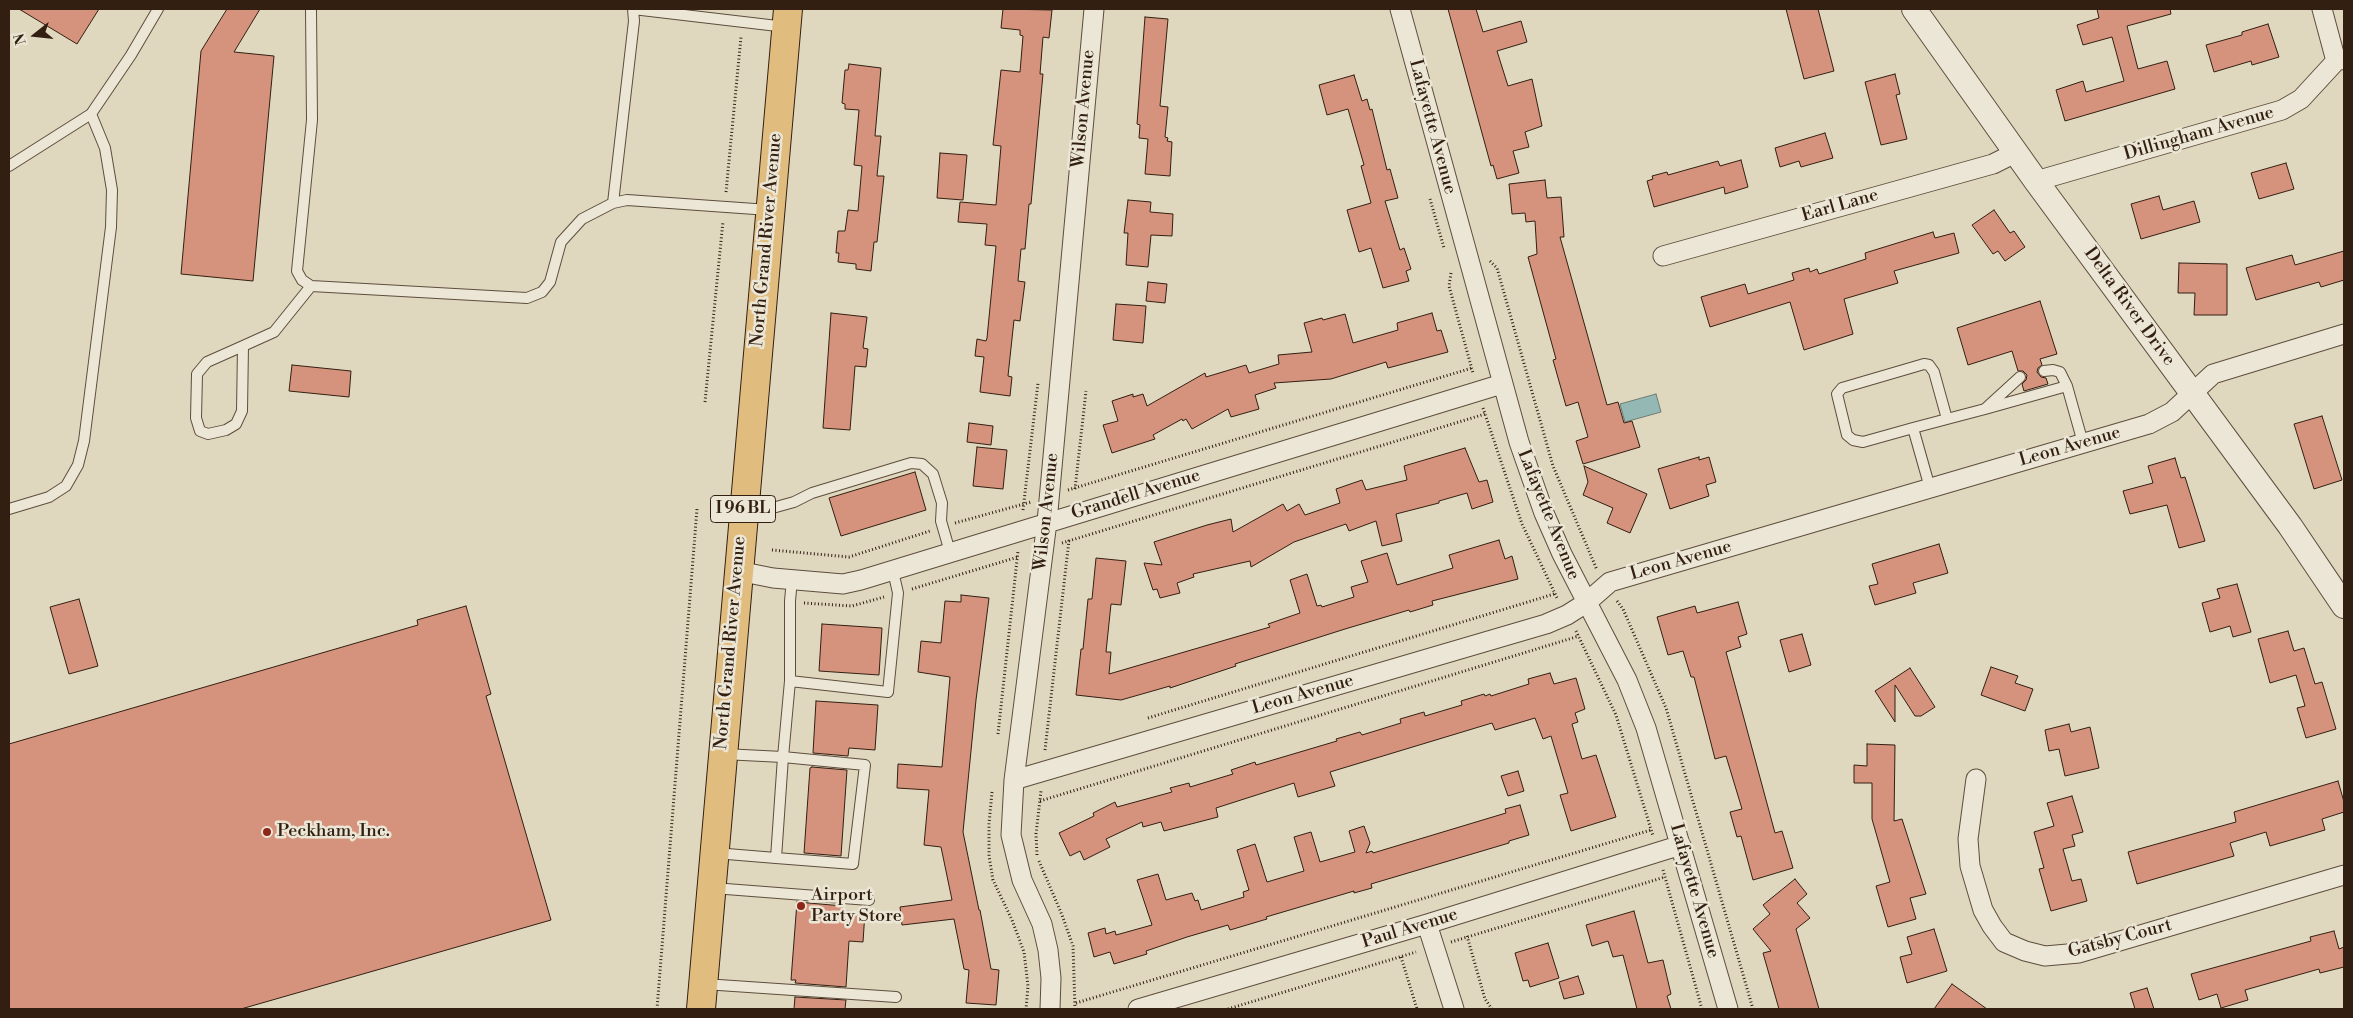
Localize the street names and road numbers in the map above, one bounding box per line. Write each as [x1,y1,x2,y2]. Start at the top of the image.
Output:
street label: Wilson Avenue [1068,49,1100,169]
street label: Lafayette Avenue [1404,57,1460,197]
street label: Dillingham Avenue [2121,102,2277,166]
street label: North Grand River Avenue [747,132,787,348]
street label: Earl Lane [1799,185,1881,227]
street label: Delta River Drive [2079,243,2179,371]
street label: Leon Avenue [2017,422,2123,472]
street label: Lafayette Avenue [1512,447,1584,583]
street label: Wilson Avenue [1030,452,1064,572]
street label: Grandell Avenue [1069,465,1203,525]
road number: I 96 BL [710,496,776,522]
street label: North Grand River Avenue [711,535,751,751]
street label: Leon Avenue [1628,536,1734,586]
street label: Leon Avenue [1250,670,1356,720]
street label: Lafayette Avenue [1664,821,1724,961]
street label: Paul Avenue [1359,904,1461,954]
street label: Gatsby Court [2066,915,2174,963]

